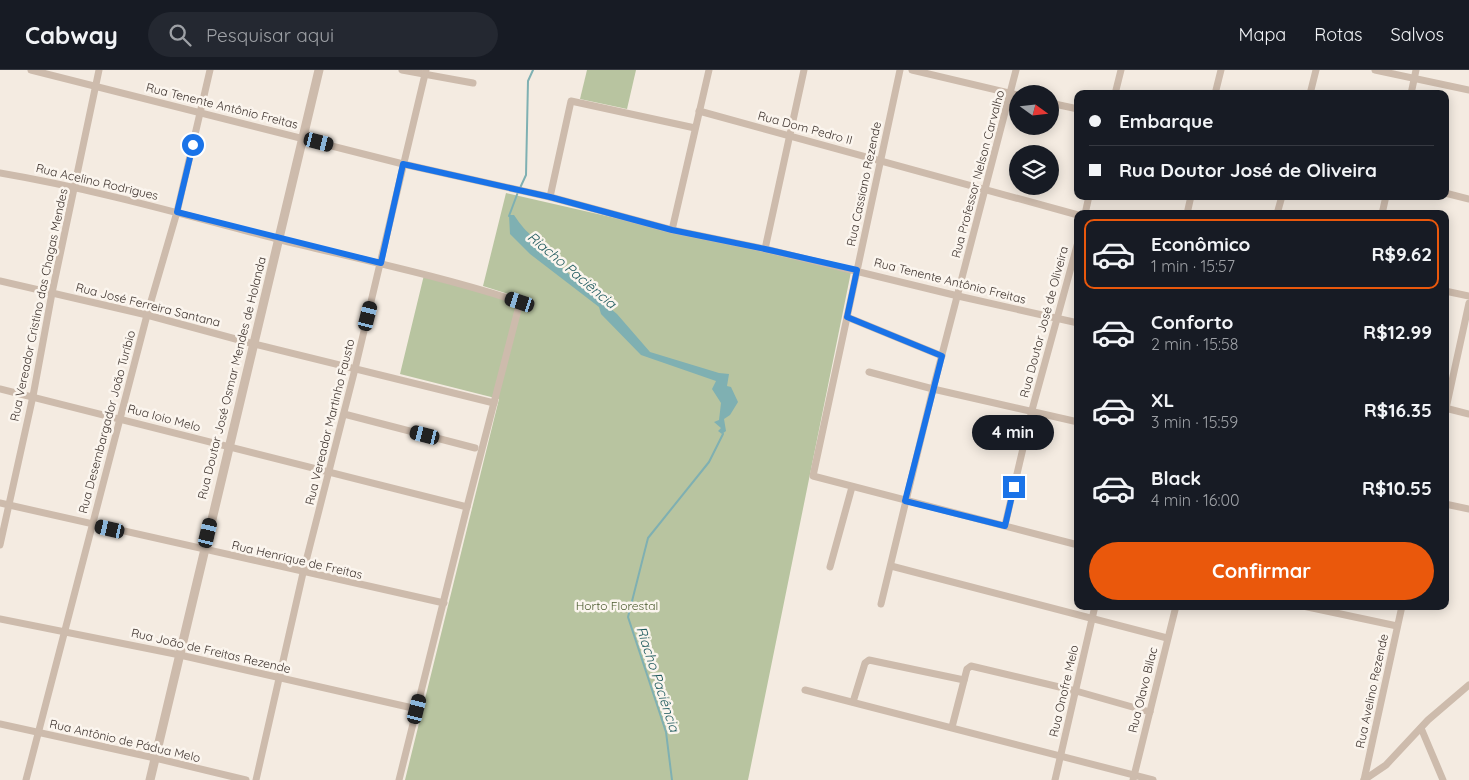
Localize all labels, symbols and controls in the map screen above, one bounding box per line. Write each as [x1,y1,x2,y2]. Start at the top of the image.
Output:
search box [148,12,498,57]
text: Cabway [25,20,118,50]
icon: search [166,21,194,49]
text: Pesquisar aqui [206,23,334,47]
text: Mapa [1239,23,1286,46]
text: Rotas [1314,23,1363,46]
text: Salvos [1391,23,1444,46]
street label: Rua Tenente Antônio Freitas [145,79,300,132]
north arrow [1009,85,1059,135]
map controls [1009,85,1059,195]
street label: Rua Professor Nelson Carvalho [948,88,1007,259]
street label: Rua Dom Pedro II [756,108,854,147]
text: Embarque [1119,109,1213,133]
street label: Rua Cassiano Rezende [843,120,884,248]
car [302,131,335,153]
route start [182,134,204,156]
button: layers [1009,145,1059,195]
text: Rua Doutor José de Oliveira [1119,158,1377,182]
street label: Rua Acelino Rodrigues [34,160,160,203]
street label: Rua Vereador Cristino das Chagas Mendes [6,187,71,423]
water label: Riacho Paciência [524,228,621,313]
icon: car [1091,232,1136,277]
text: Econômico [1151,232,1250,256]
text: R$9.62 [1372,242,1432,266]
street label: Rua Doutor José de Oliveira [1016,244,1071,399]
street label: Rua Tenente Antônio Freitas [873,254,1028,307]
street label: Rua Doutor José Osmar Mendes de Holanda [194,255,269,501]
text: 1 min · 15:57 [1151,256,1235,276]
street label: Rua José Ferreira Santana [74,279,222,330]
car [503,290,536,314]
car [357,300,378,332]
icon: car [1091,310,1136,355]
text: Conforto [1151,310,1233,334]
text: R$12.99 [1363,320,1432,344]
street label: Rua Desembargador João Turíbio [75,329,138,515]
text: 2 min · 15:58 [1151,334,1238,354]
street label: Rua Vereador Martinho Fausto [302,337,357,507]
icon: car [1091,388,1136,433]
text: XL [1151,388,1174,412]
text: R$16.35 [1364,398,1432,422]
street label: Rua Ioio Melo [126,401,202,434]
text: 3 min · 15:59 [1151,412,1238,432]
callout: 4 min [973,414,1055,450]
text: 4 min [992,422,1034,442]
car [408,424,441,446]
icon: car [1091,466,1136,511]
text: Black [1151,466,1201,490]
route end [1003,476,1025,498]
text: R$10.55 [1362,476,1432,500]
text: 4 min · 16:00 [1151,490,1239,510]
car [197,517,218,549]
car [93,518,126,540]
street label: Rua Henrique de Freitas [230,537,364,582]
button: Confirmar [1089,542,1434,600]
park label: Horto Florestal [576,598,658,613]
water label: Riacho Paciência [632,624,684,736]
street label: Rua João de Freitas Rezende [130,625,293,676]
street label: Rua Avelino Rezende [1352,632,1391,750]
street label: Rua Onofre Melo [1046,643,1081,738]
street label: Rua Olavo Bilac [1125,645,1160,734]
car [406,693,427,725]
street label: Rua Antônio de Pádua Melo [48,716,202,765]

